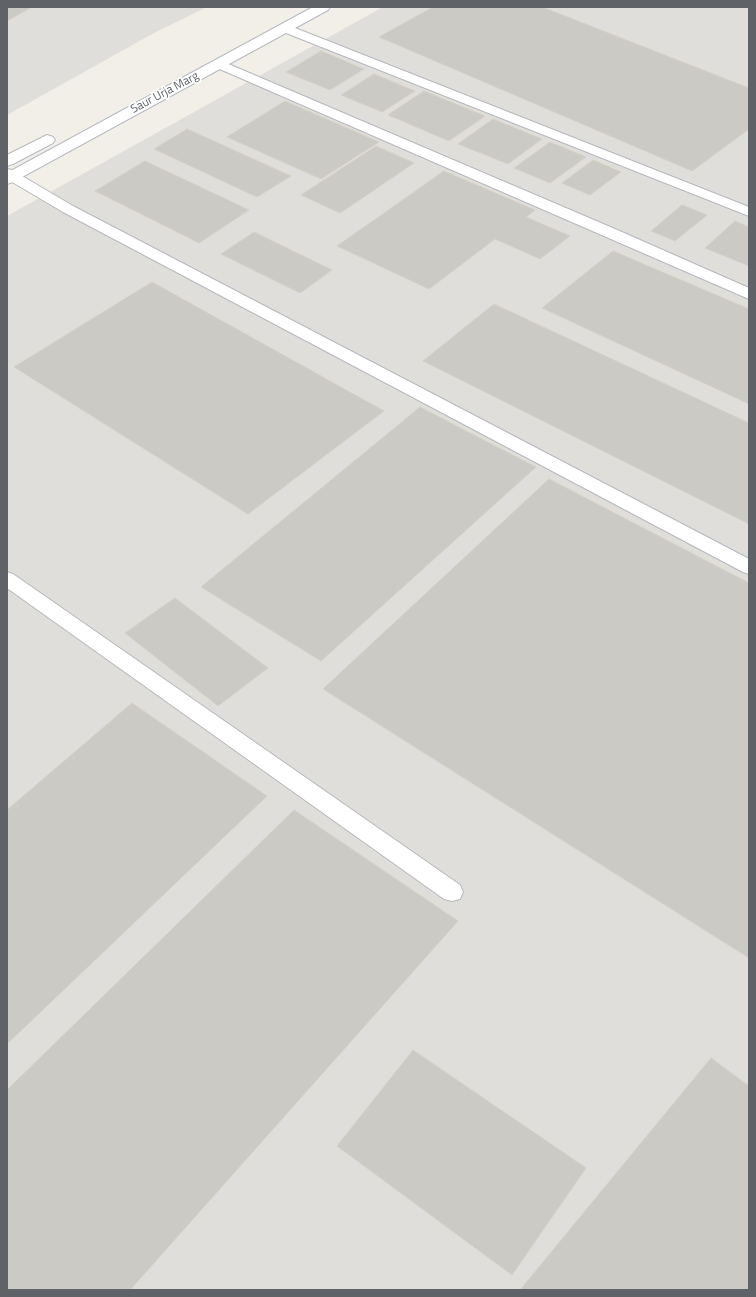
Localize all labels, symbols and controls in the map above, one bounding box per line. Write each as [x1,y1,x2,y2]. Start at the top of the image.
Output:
street label: Saur Urja Marg [128,69,202,117]

